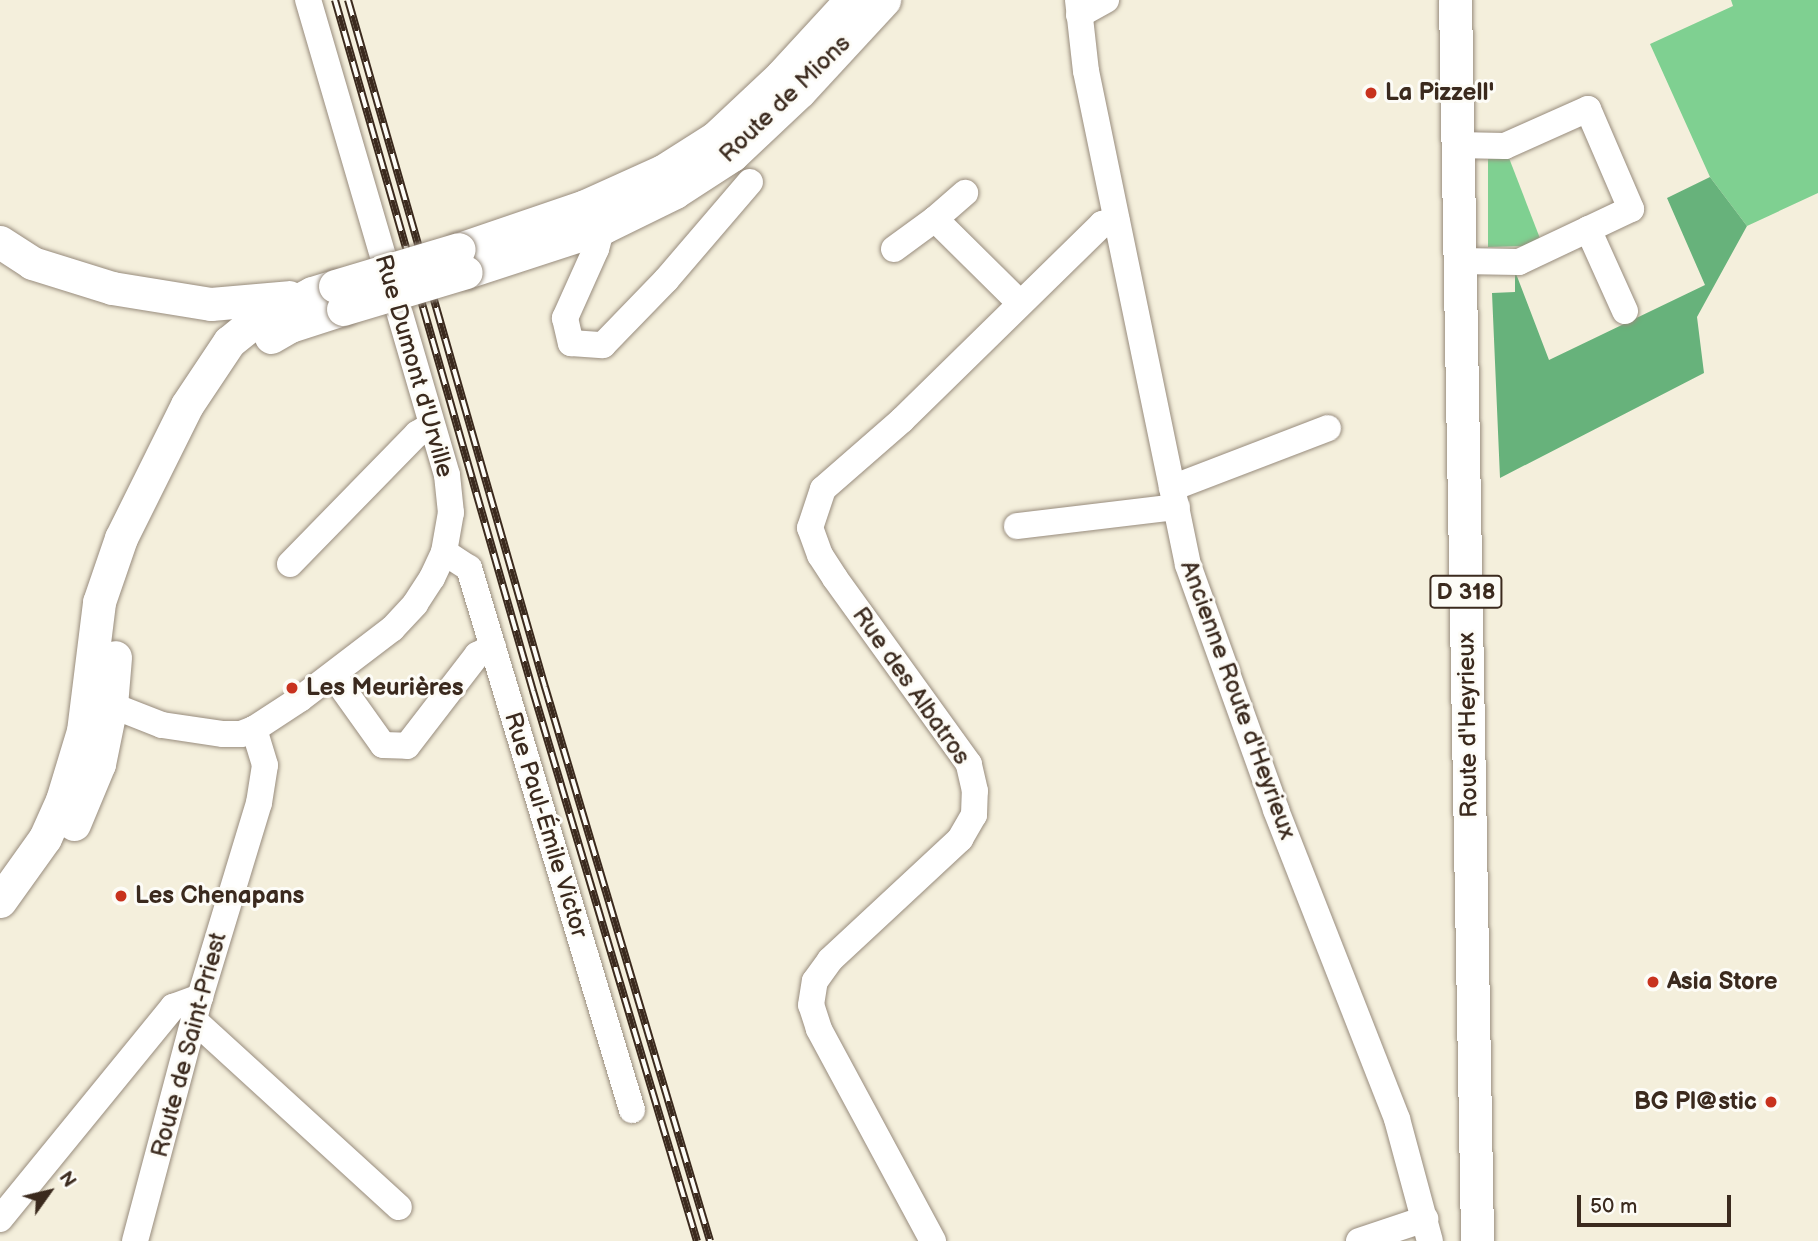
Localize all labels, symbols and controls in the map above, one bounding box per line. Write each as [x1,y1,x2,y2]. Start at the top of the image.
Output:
street label: Route de Mions [713,29,857,169]
place label: La Pizzell' [1385,79,1494,107]
marker: La Pizzell' [1363,85,1379,101]
street label: Rue Dumont d'Urville [368,251,460,481]
street label: Ancienne Route d'Heyrieux [1174,557,1302,843]
road number: D 318 [1429,572,1503,612]
street label: Rue des Albatros [846,602,976,770]
street label: Route d'Heyrieux [1452,632,1484,818]
place label: Les Meurières [306,674,464,702]
marker: Les Meurières [284,680,300,696]
street label: Rue Paul-Émile Victor [498,708,594,942]
place label: Les Chenapans [135,882,304,910]
marker: Les Chenapans [113,888,129,904]
street label: Route de Saint-Priest [145,929,233,1161]
place label: Asia Store [1667,968,1778,996]
marker: Asia Store [1645,974,1661,990]
place label: BG Pl@stic [1634,1088,1757,1116]
marker: BG Pl@stic [1763,1094,1779,1110]
north arrow [14,1157,84,1227]
text: N [53,1168,80,1192]
scale bar [1580,1182,1734,1226]
text: 50 m [1590,1194,1637,1219]

